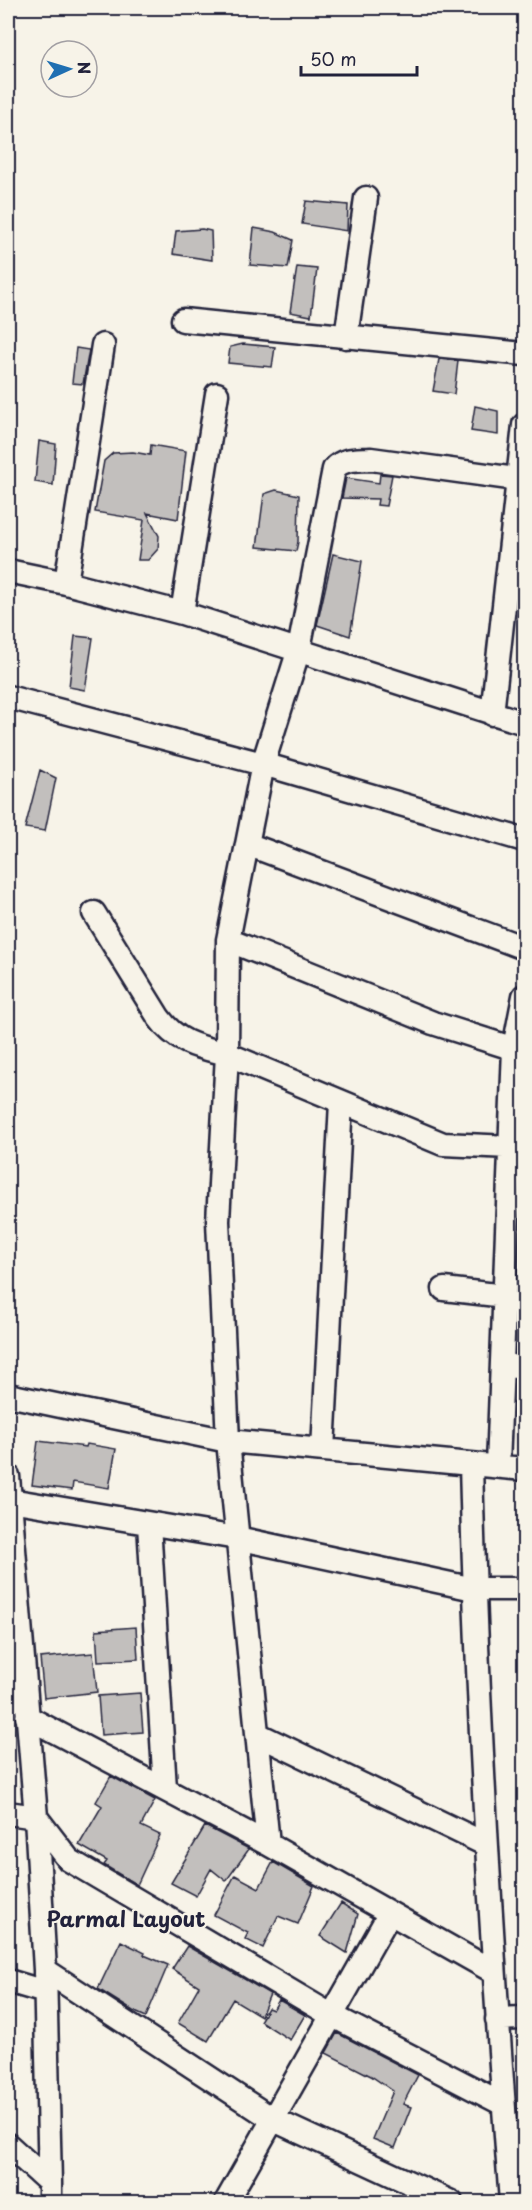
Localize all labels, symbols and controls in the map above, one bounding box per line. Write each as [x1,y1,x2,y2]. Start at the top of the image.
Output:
north arrow [39,39,99,99]
scale bar [301,39,416,77]
text: 50 m [310,45,357,72]
text: N [73,61,97,75]
district label: Parmal Layout [47,1902,205,1934]

